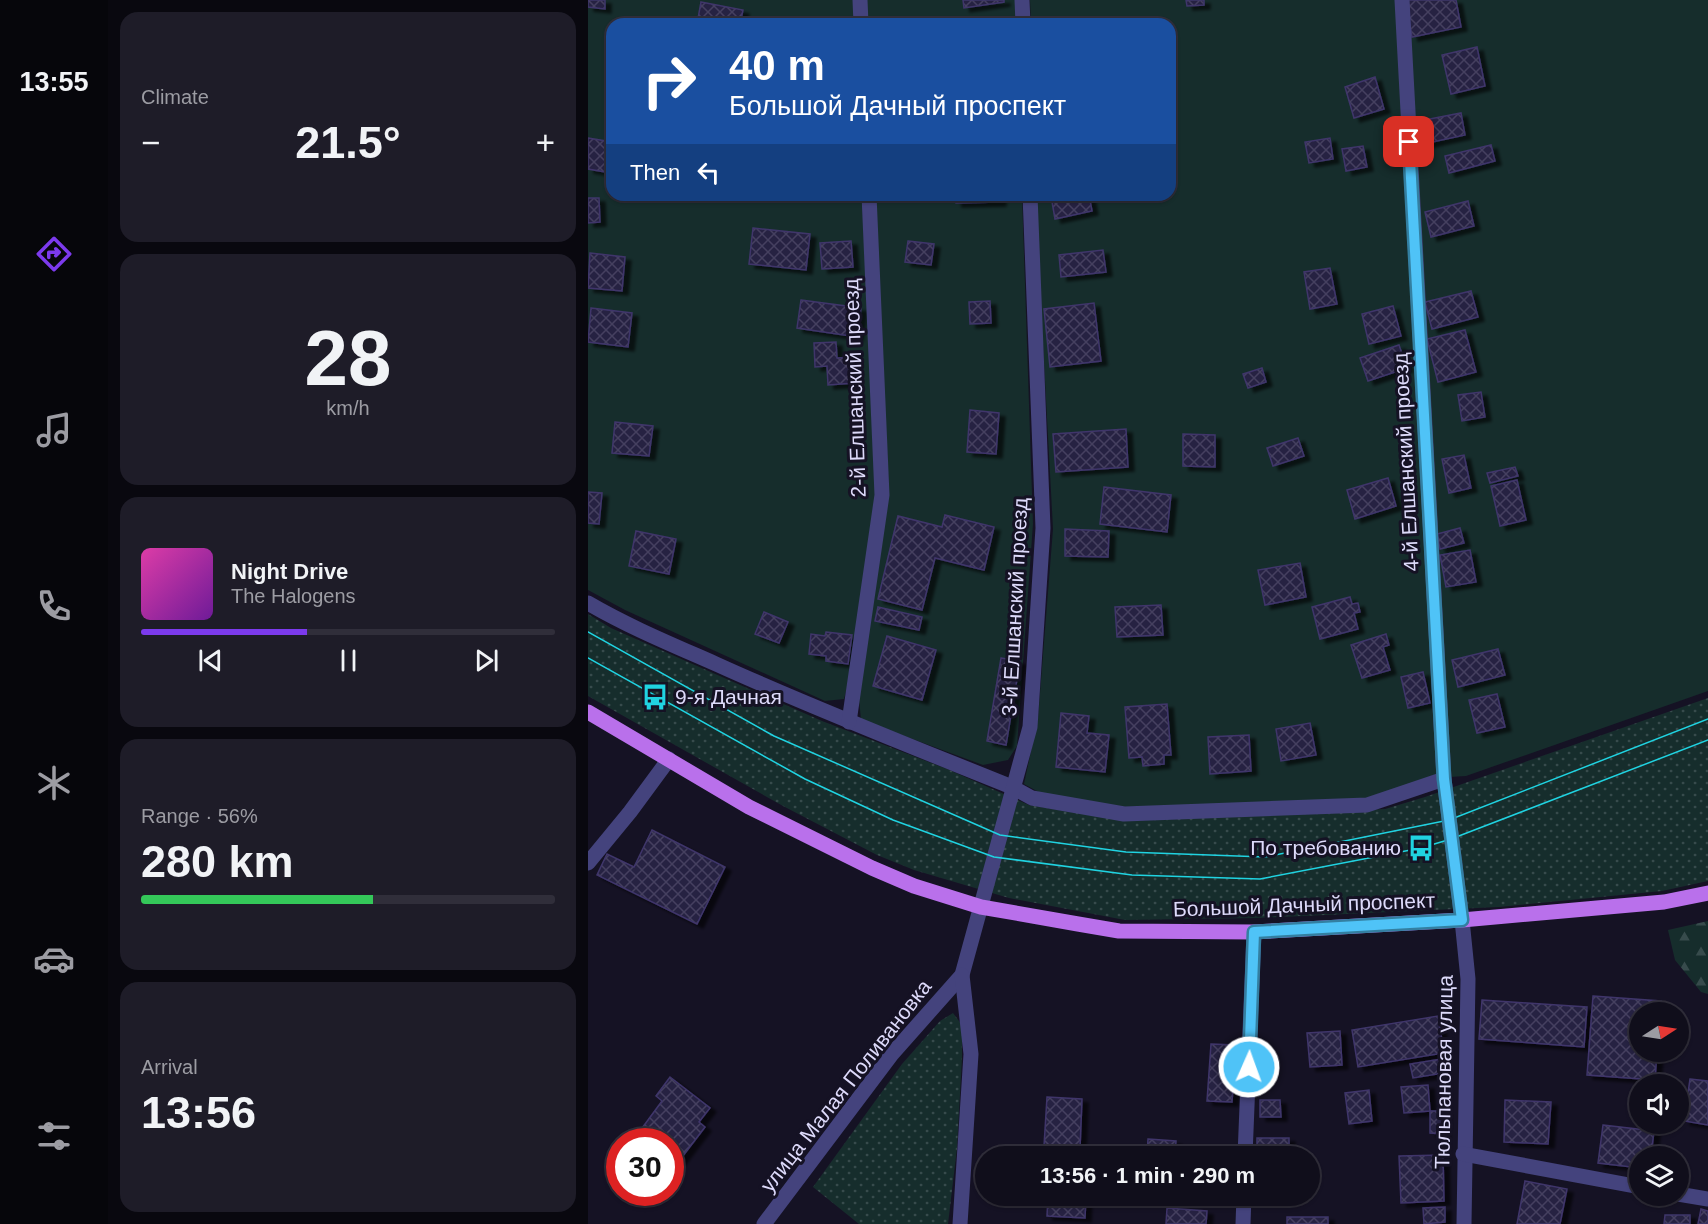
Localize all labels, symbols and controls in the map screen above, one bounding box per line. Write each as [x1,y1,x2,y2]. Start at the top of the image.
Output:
icon: right [630,42,708,120]
text: 40 m [729,42,825,89]
text: 13:55 [19,67,89,97]
text: Climate [141,86,209,108]
text: Большой Дачный проспект [729,91,1066,121]
pin [1383,116,1434,167]
text: 21.5° [295,117,401,168]
text: − [141,124,160,161]
text: + [536,124,555,161]
icon: arrive [1392,125,1425,158]
icon: left [692,156,725,189]
text: Then [630,160,680,185]
icon: directions [33,233,75,275]
street label: 2-й Елшанский проезд [839,278,870,498]
text: 28 [305,314,391,402]
street label: 4-й Елшанский проезд [1388,352,1423,572]
text: km/h [326,397,370,419]
icon: music [33,409,75,451]
street label: 3-й Елшанский проезд [997,497,1032,717]
text: Night Drive [231,559,348,584]
icon: phone [33,585,75,627]
text: The Halogens [231,585,356,607]
icon: previous [194,644,227,677]
icon: pause [332,644,365,677]
icon: next [470,644,503,677]
bus stop icon: 9-я Дачная [640,682,670,712]
place label: 9-я Дачная [675,685,782,708]
icon: climate [33,762,75,804]
text: Range · 56% [141,805,258,827]
bus stop icon: По требованию [1406,833,1436,863]
text: 280 km [141,836,294,887]
place label: По требованию [1250,836,1401,859]
street label: Большой Дачный проспект [1173,888,1436,921]
icon: car [33,938,75,980]
street label: Тюльпановая улица [1430,974,1457,1169]
street label: улица Малая Поливановка [756,975,936,1196]
north arrow [1629,1002,1689,1062]
map controls [1629,1002,1689,1206]
position arrow [1217,1035,1281,1099]
text: Arrival [141,1056,198,1078]
button: sound [1629,1074,1689,1134]
text: 13:56 [141,1087,256,1138]
icon: filters [33,1115,75,1157]
speed limit sign: 30 [606,1128,684,1206]
button: layers [1629,1146,1689,1206]
text: 13:56 · 1 min · 290 m [1040,1163,1255,1188]

